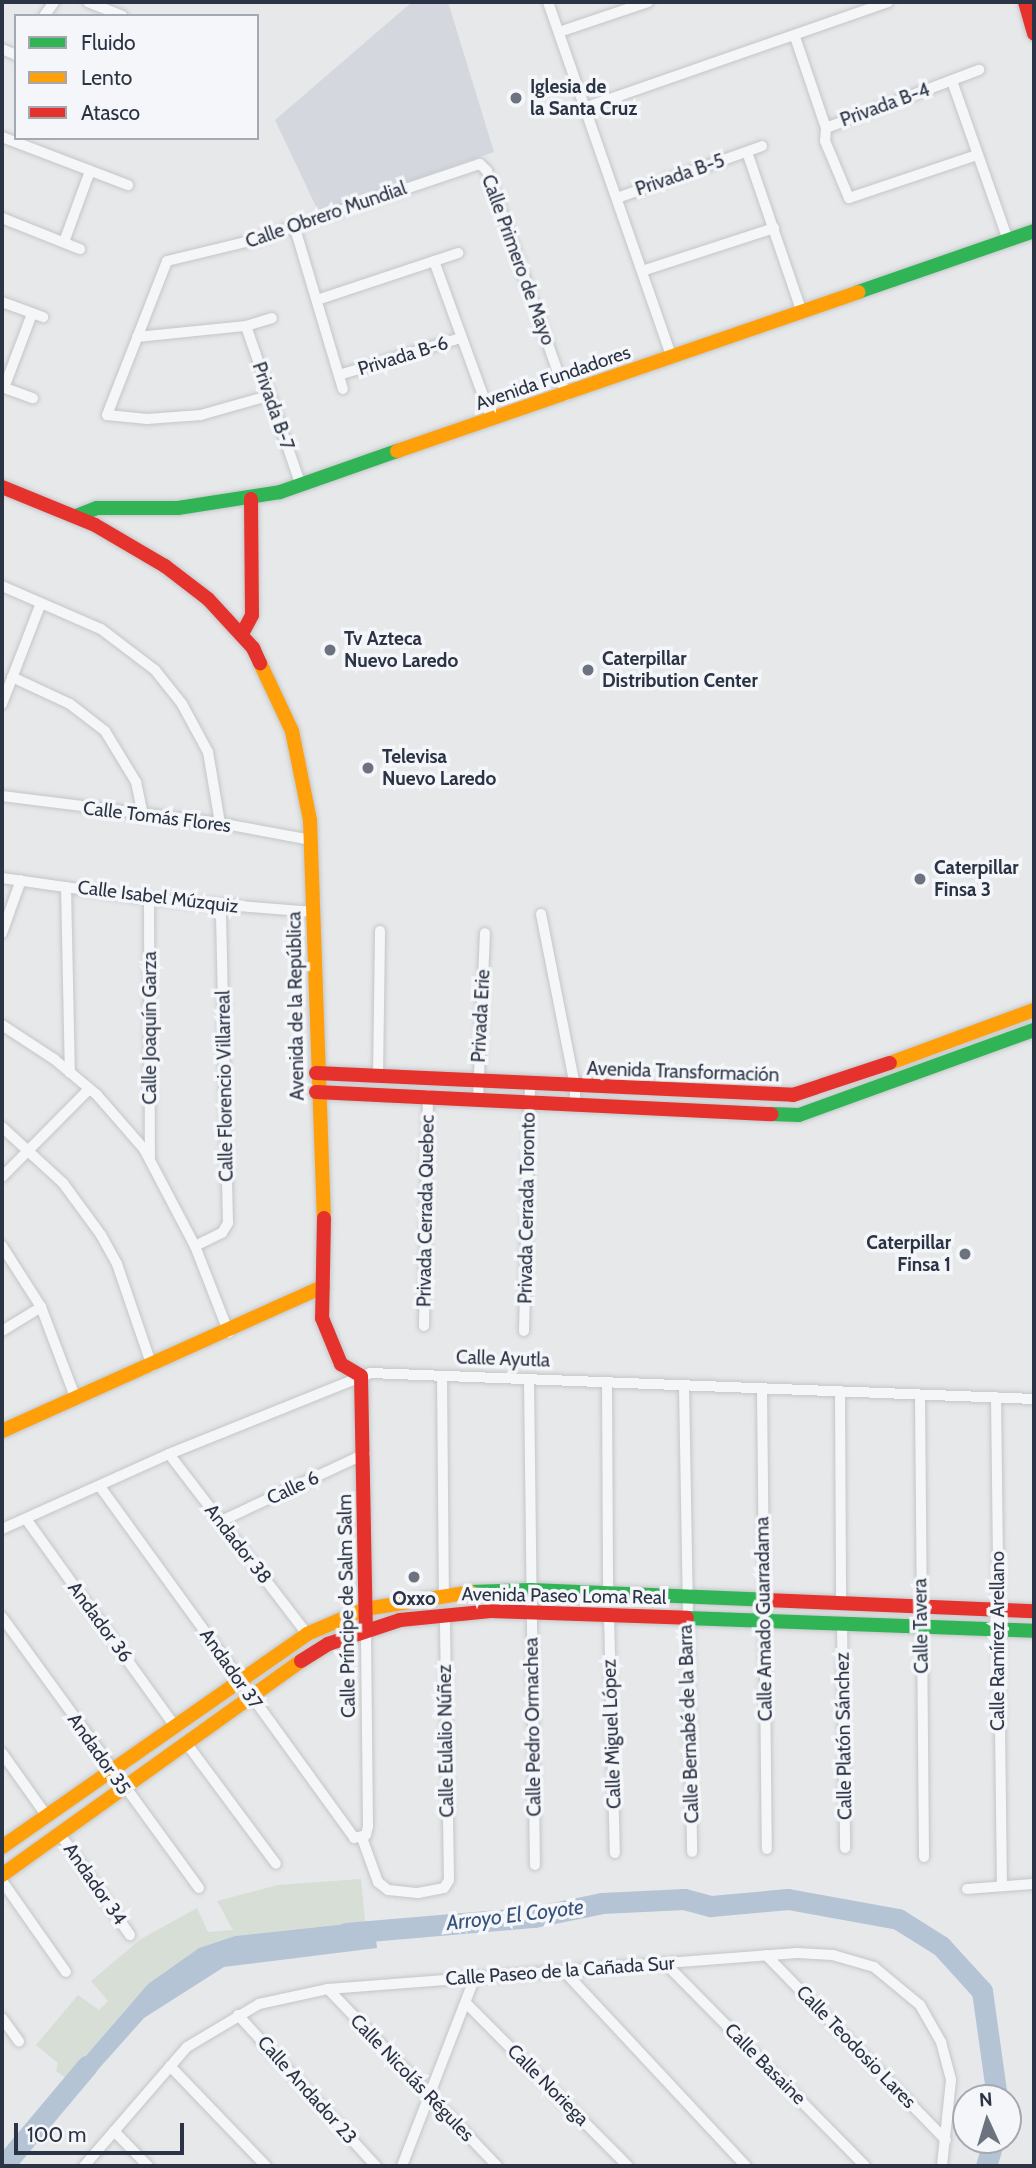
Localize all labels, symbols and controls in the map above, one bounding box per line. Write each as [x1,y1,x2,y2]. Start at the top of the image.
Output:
legend [14,14,259,140]
text: Fluido [81,30,136,55]
text: Lento [81,65,132,90]
place label: Iglesia de la Santa Cruz [530,76,637,120]
street label: Privada B-4 [837,78,933,132]
marker: Iglesia de la Santa Cruz [508,90,524,106]
text: Atasco [81,100,140,125]
street label: Privada B-5 [632,149,728,201]
street label: Calle Primero de Mayo [477,172,559,348]
street label: Calle Obrero Mundial [243,177,409,253]
street label: Privada B-6 [355,331,451,381]
street label: Avenida Fundadores [473,341,633,415]
street label: Privada B-7 [247,359,299,453]
place label: Tv Azteca Nuevo Laredo [344,628,458,672]
marker: Tv Azteca Nuevo Laredo [322,642,338,658]
place label: Caterpillar Distribution Center [602,648,758,692]
marker: Caterpillar Distribution Center [580,662,596,678]
place label: Televisa Nuevo Laredo [382,746,496,790]
marker: Televisa Nuevo Laredo [360,760,376,776]
street label: Calle Tomás Flores [82,797,232,837]
place label: Caterpillar Finsa 3 [934,857,1019,901]
marker: Caterpillar Finsa 3 [912,871,928,887]
street label: Calle Isabel Múzquiz [76,876,240,918]
street label: Avenida de la República [283,911,309,1101]
street label: Calle Joaquín Garza [139,951,161,1105]
street label: Privada Erie [467,969,495,1063]
street label: Calle Florencio Villarreal [212,990,238,1182]
street label: Avenida Transformación [586,1057,780,1087]
street label: Privada Cerrada Toronto [514,1112,540,1304]
street label: Privada Cerrada Quebec [413,1115,439,1307]
place label: Caterpillar Finsa 1 [866,1232,951,1276]
marker: Caterpillar Finsa 1 [957,1246,973,1262]
street label: Calle Ayutla [456,1346,550,1372]
street label: Calle 6 [263,1466,323,1510]
street label: Calle Príncipe de Salm Salm [334,1494,360,1718]
street label: Andador 38 [200,1500,276,1588]
street label: Calle Amado Guarradama [751,1517,777,1721]
street label: Calle Ramírez Arellano [987,1551,1009,1731]
marker: Oxxo [406,1569,422,1585]
street label: Andador 36 [63,1577,137,1667]
street label: Calle Tavera [909,1578,933,1674]
street label: Avenida Paseo Loma Real [461,1583,667,1609]
place label: Oxxo [392,1588,436,1610]
street label: Andador 37 [195,1624,267,1714]
street label: Calle Bernabé de la Barra [674,1624,704,1824]
street label: Calle Pedro Ormachea [520,1637,546,1817]
street label: Calle Platón Sánchez [831,1652,857,1820]
street label: Calle Miguel López [598,1659,626,1809]
street label: Calle Eulalio Núñez [433,1664,459,1818]
street label: Andador 35 [63,1709,135,1799]
street label: Andador 34 [59,1839,131,1929]
water label: Arroyo El Coyote [445,1894,585,1936]
street label: Calle Paseo de la Cañada Sur [445,1952,675,1990]
street label: Calle Teodosio Lares [791,1981,921,2113]
street label: Calle Nicolás Régules [346,2010,478,2146]
street label: Calle Basaine [720,2019,810,2109]
street label: Calle Andador 23 [253,2031,361,2149]
street label: Calle Noriega [503,2040,593,2130]
north arrow [952,2084,1022,2154]
text: N [978,2088,993,2111]
scale bar [18,2108,187,2152]
text: 100 m [27,2122,86,2147]

